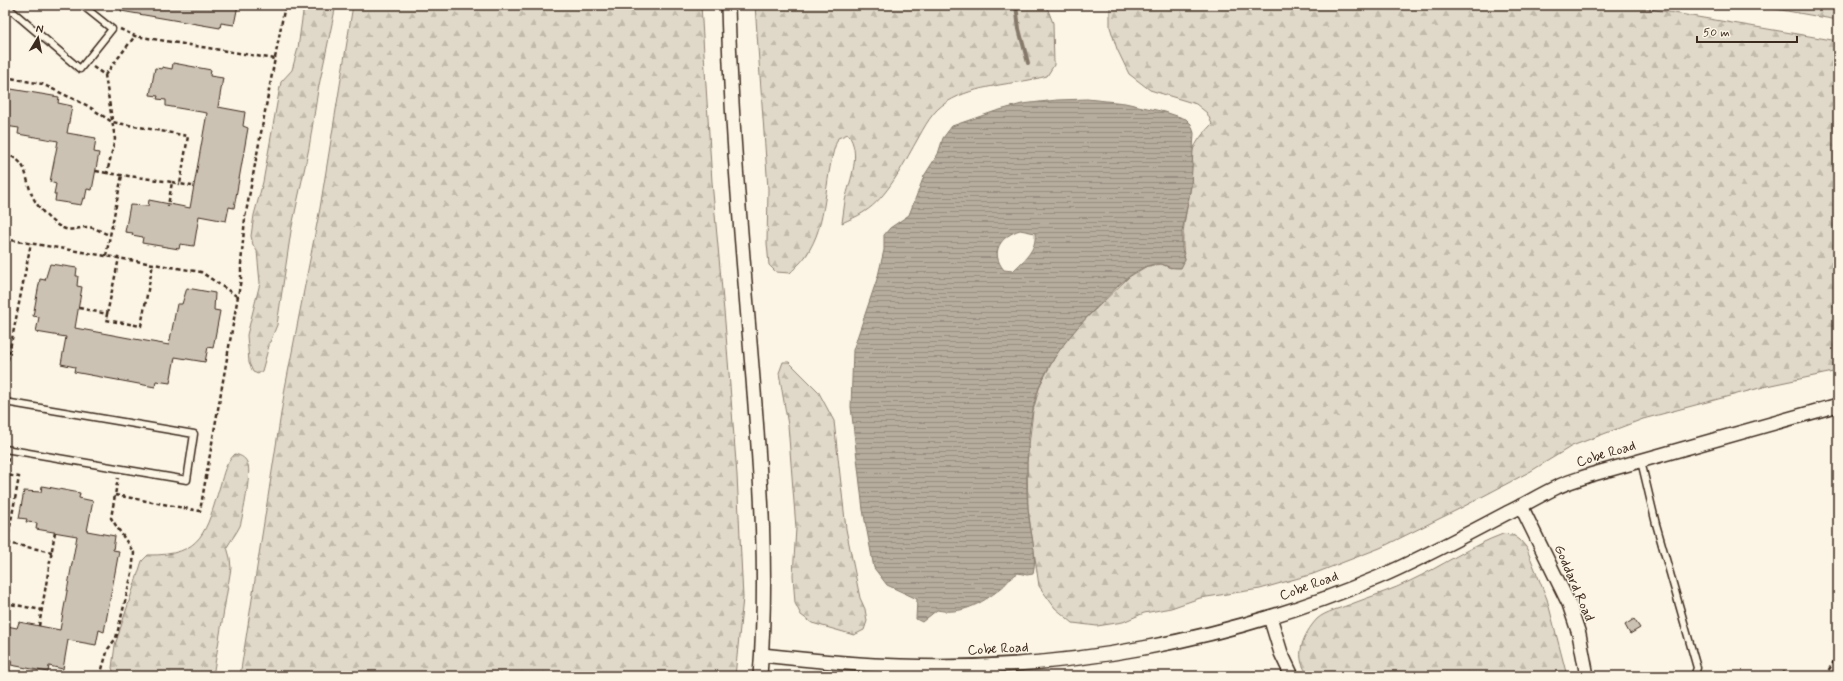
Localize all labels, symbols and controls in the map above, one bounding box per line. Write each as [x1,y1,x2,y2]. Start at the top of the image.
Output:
north arrow [18,18,58,58]
scale bar [1697,18,1797,44]
text: N [35,22,44,37]
text: 50 m [1703,25,1730,41]
street label: Cobe Road [1574,436,1638,472]
street label: Goddard Road [1550,542,1598,624]
street label: Cobe Road [1277,567,1341,605]
street label: Cobe Road [967,638,1029,660]

